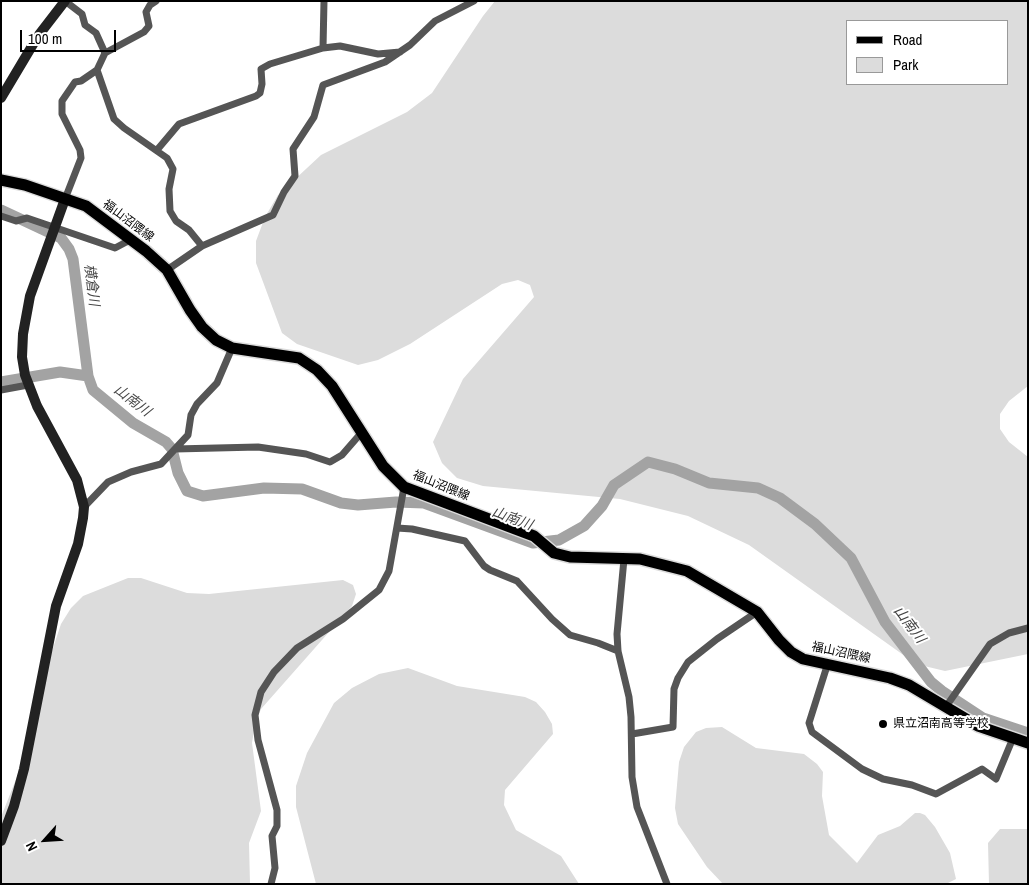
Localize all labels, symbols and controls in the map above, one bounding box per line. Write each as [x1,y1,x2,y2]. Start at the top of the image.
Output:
scale bar [22,20,119,52]
legend [846,20,1009,85]
text: 100 m [28,28,62,49]
text: Road [893,29,922,50]
text: Park [893,54,918,75]
street label: 福山沼隈線 [100,197,156,245]
water label: 横倉川 [80,263,102,307]
water label: 山南川 [110,382,154,420]
street label: 福山沼隈線 [410,468,472,504]
water label: 山南川 [489,504,535,534]
water label: 山南川 [890,603,928,647]
street label: 福山沼隈線 [810,640,872,666]
place label: 県立沼南高等学校 [893,717,989,731]
marker: 県立沼南高等学校 [877,718,889,730]
north arrow [20,815,70,865]
text: N [22,839,41,854]

